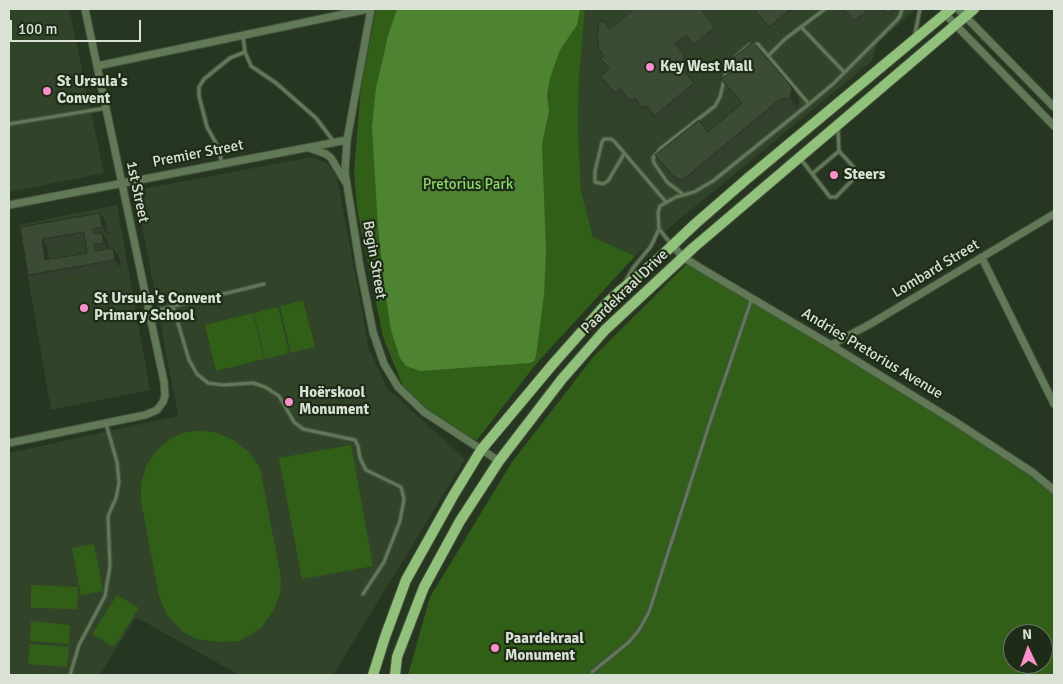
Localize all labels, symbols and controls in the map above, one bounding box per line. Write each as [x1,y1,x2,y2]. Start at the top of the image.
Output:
scale bar [12,10,144,42]
text: 100 m [18,20,58,38]
place label: Key West Mall [660,58,753,76]
marker: Key West Mall [644,61,656,73]
place label: St Ursula's Convent [57,73,128,108]
marker: St Ursula's Convent [41,85,53,97]
street label: Premier Street [151,136,245,172]
street label: 1st Street [122,160,152,224]
place label: Steers [844,166,885,184]
marker: Steers [828,169,840,181]
park label: Pretorius Park [423,176,513,194]
street label: Begin Street [358,219,390,301]
street label: Lombard Street [889,236,983,302]
street label: Paardekraal Drive [578,246,672,338]
place label: St Ursula's Convent Primary School [94,290,221,325]
marker: St Ursula's Convent Primary School [78,302,90,314]
street label: Andries Pretorius Avenue [798,305,946,403]
place label: Hoërskool Monument [299,384,369,419]
marker: Hoërskool Monument [283,396,295,408]
north arrow [1003,624,1053,674]
text: N [1022,626,1033,643]
place label: Paardekraal Monument [505,630,584,665]
marker: Paardekraal Monument [489,642,501,654]

